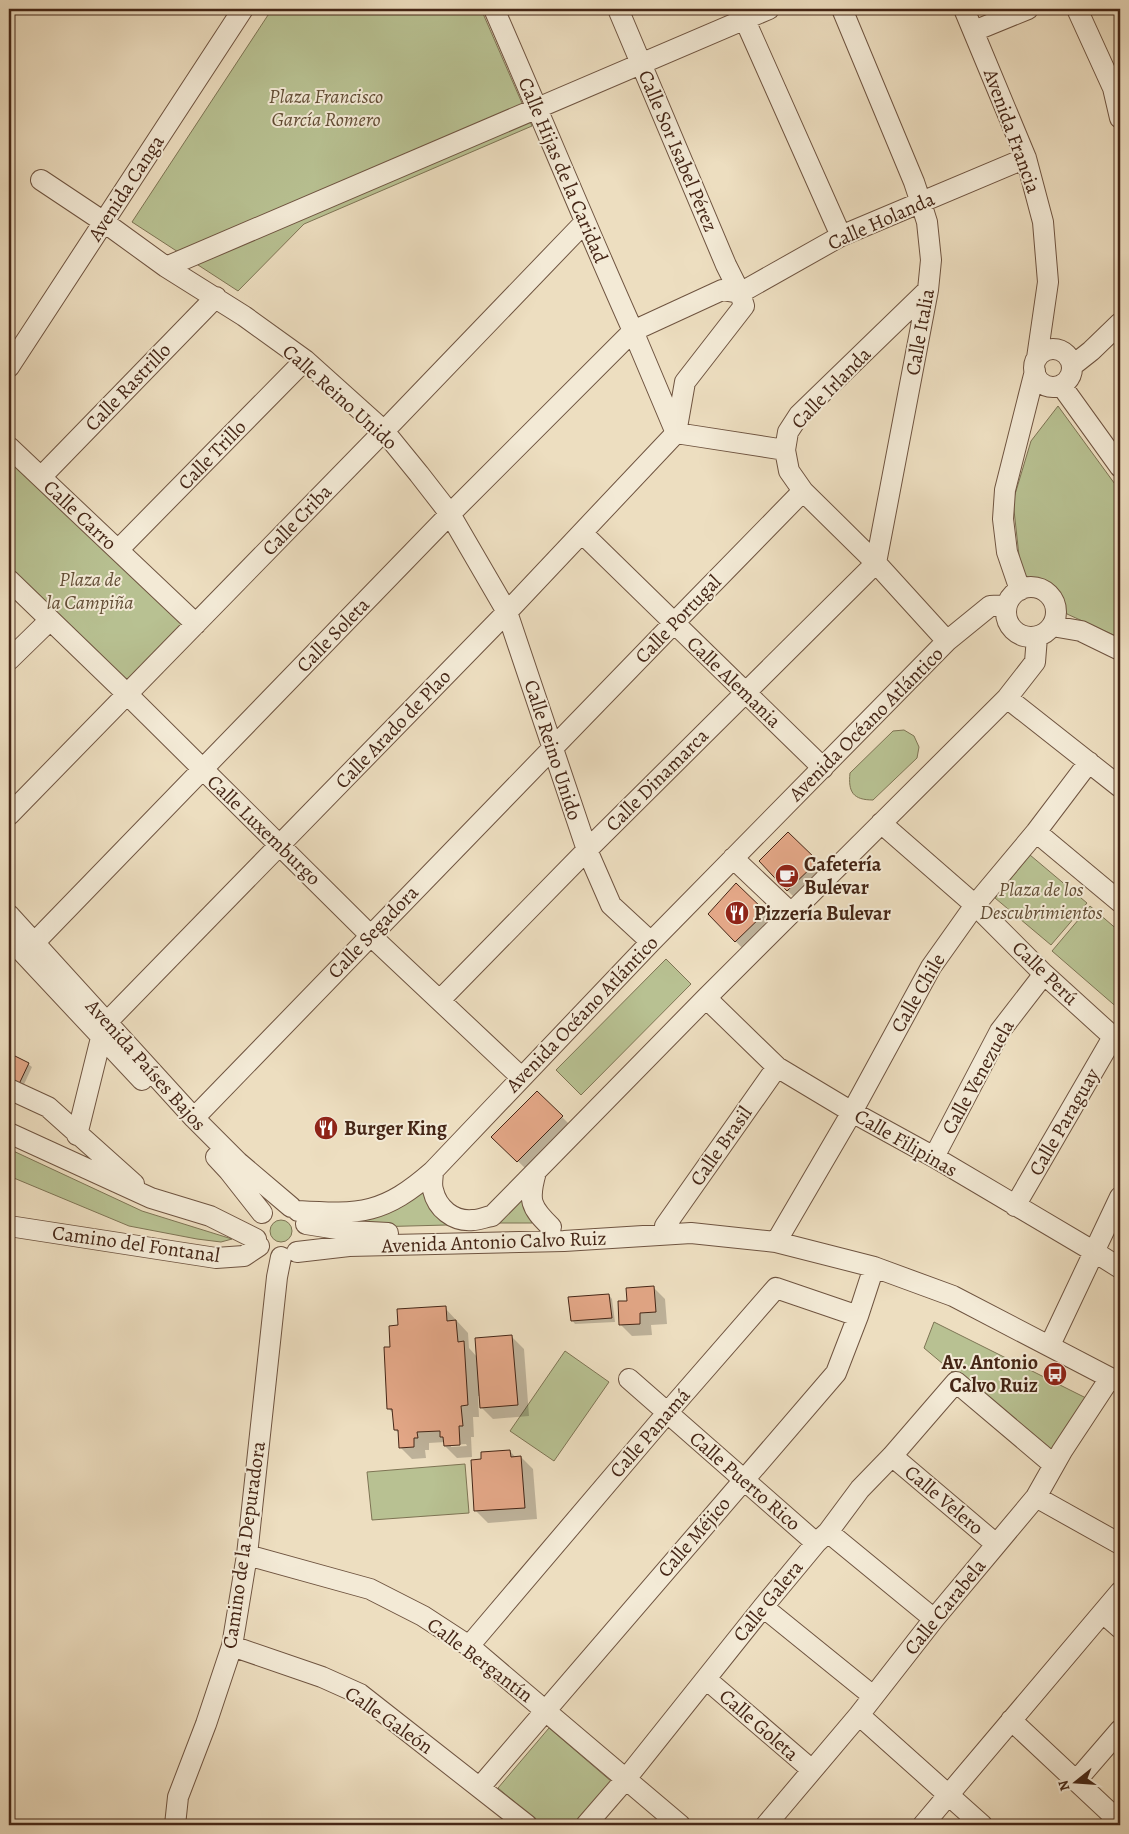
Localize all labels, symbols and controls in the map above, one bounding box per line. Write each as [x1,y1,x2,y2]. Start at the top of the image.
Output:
street label: Avenida Francia [977,64,1047,198]
street label: Calle Sor Isabel Pérez [632,66,724,236]
street label: Calle Hijas de la Caridad [512,73,614,267]
park label: Plaza Francisco García Romero [269,83,383,133]
street label: Avenida Canga [81,129,171,247]
street label: Calle Holanda [823,185,939,257]
street label: Calle Italia [899,286,941,377]
street label: Calle Rastrillo [79,337,177,437]
street label: Calle Reino Unido [277,338,403,456]
street label: Calle Irlanda [785,341,877,435]
street label: Calle Trillo [172,414,252,496]
street label: Calle Carro [37,474,123,556]
street label: Calle Criba [256,478,338,562]
park label: Plaza de la Campiña [47,566,133,616]
street label: Calle Portugal [629,569,727,669]
street label: Calle Soleta [290,591,376,678]
street label: Calle Alemania [681,630,788,734]
street label: Avenida Océano Atlántico [782,641,949,808]
street label: Calle Arado de Plao [329,663,457,795]
street label: Calle Reino Unido [518,676,588,824]
street label: Calle Dinamarca [600,722,715,837]
street label: Calle Luxemburgo [201,769,327,891]
place label: Cafetería Bulevar [804,851,882,901]
cafe icon: Cafetería Bulevar [774,863,800,889]
park label: Plaza de los Descubrimientos [980,876,1103,926]
street label: Calle Segadora [322,879,425,985]
restaurant icon: Pizzería Bulevar [724,900,750,926]
place label: Pizzería Bulevar [754,900,891,927]
street label: Avenida Océano Atlántico [499,930,664,1099]
street label: Calle Perú [1006,935,1084,1011]
street label: Calle Chile [885,948,952,1038]
street label: Avenida Países Bajos [79,993,212,1137]
street label: Calle Venezuela [935,1014,1021,1139]
street label: Calle Paraguay [1022,1062,1106,1181]
street label: Calle Brasil [684,1101,758,1191]
street label: Calle Filipinas [849,1103,963,1183]
restaurant icon: Burger King [313,1115,339,1141]
place label: Burger King [344,1115,448,1142]
street label: Camino del Fontanal [50,1219,222,1269]
street label: Avenida Antonio Calvo Ruiz [380,1225,607,1259]
place label: Av. Antonio Calvo Ruiz [941,1349,1038,1399]
bus stop icon: Av. Antonio Calvo Ruiz [1042,1361,1068,1387]
street label: Calle Panamá [603,1382,697,1484]
street label: Calle Puerto Rico [684,1425,806,1537]
street label: Camino de la Depuradora [216,1439,272,1651]
street label: Calle Velero [899,1459,989,1541]
street label: Calle Méjico [651,1491,737,1583]
street label: Calle Carabela [898,1553,993,1661]
street label: Calle Galera [727,1554,810,1647]
street label: Calle Bergantín [422,1611,539,1709]
street label: Calle Galeón [340,1680,438,1760]
street label: Calle Goleta [713,1683,805,1768]
north arrow [1052,1756,1102,1806]
text: N [1053,1778,1075,1793]

